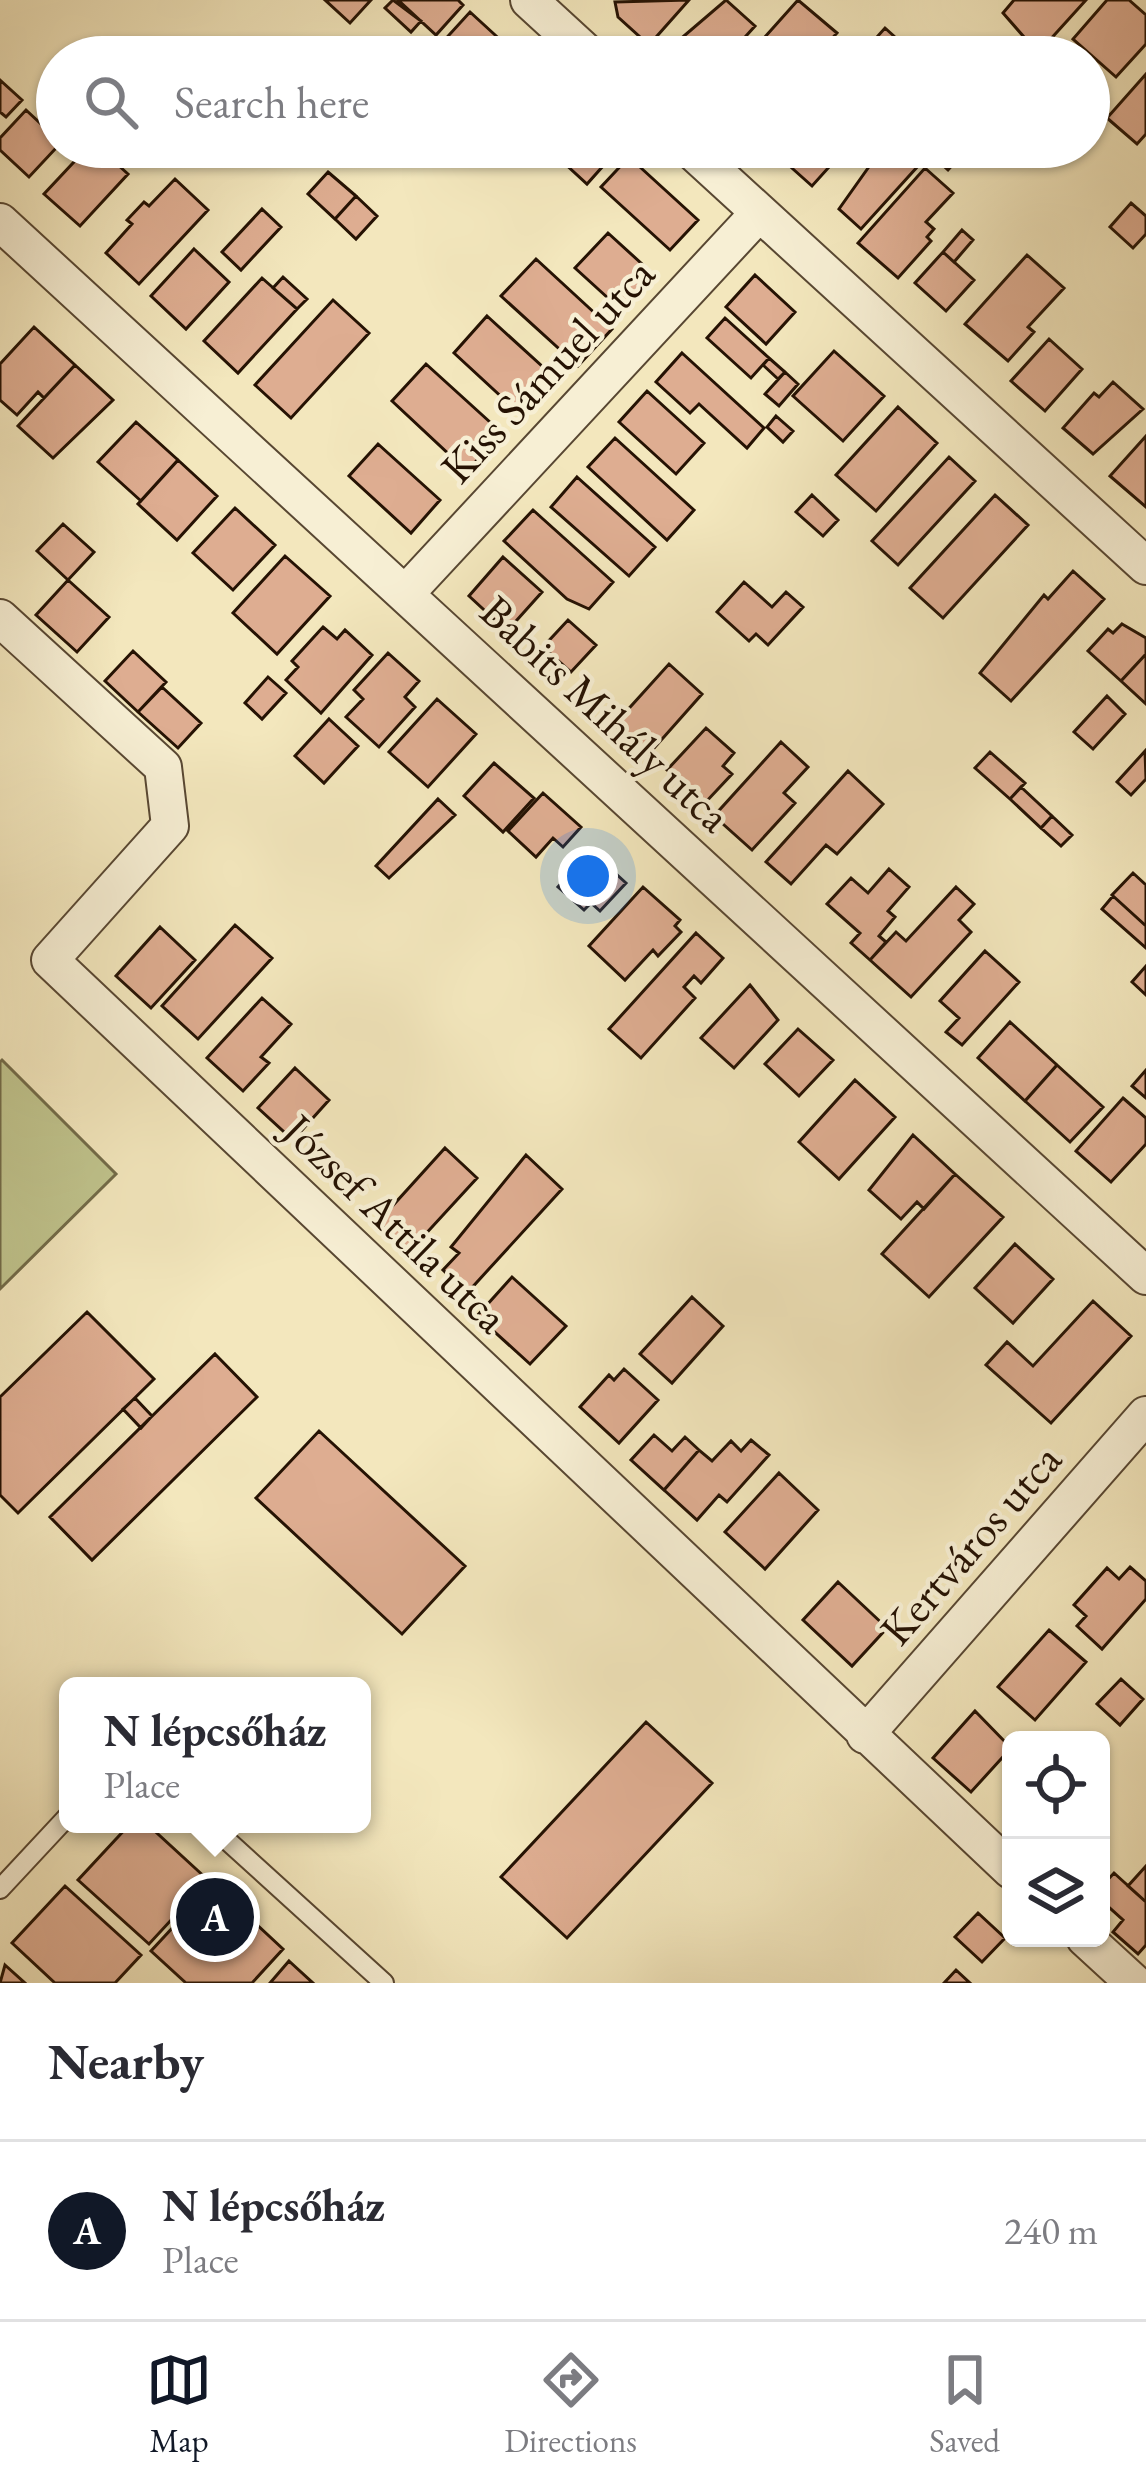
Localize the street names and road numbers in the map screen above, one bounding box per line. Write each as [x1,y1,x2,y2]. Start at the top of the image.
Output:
street label: Kiss Sámuel utca [428,245,666,495]
street label: Babits Mihály utca [469,582,744,844]
street label: József Attila utca [268,1098,521,1345]
street label: Kertváros utca [867,1431,1073,1657]

